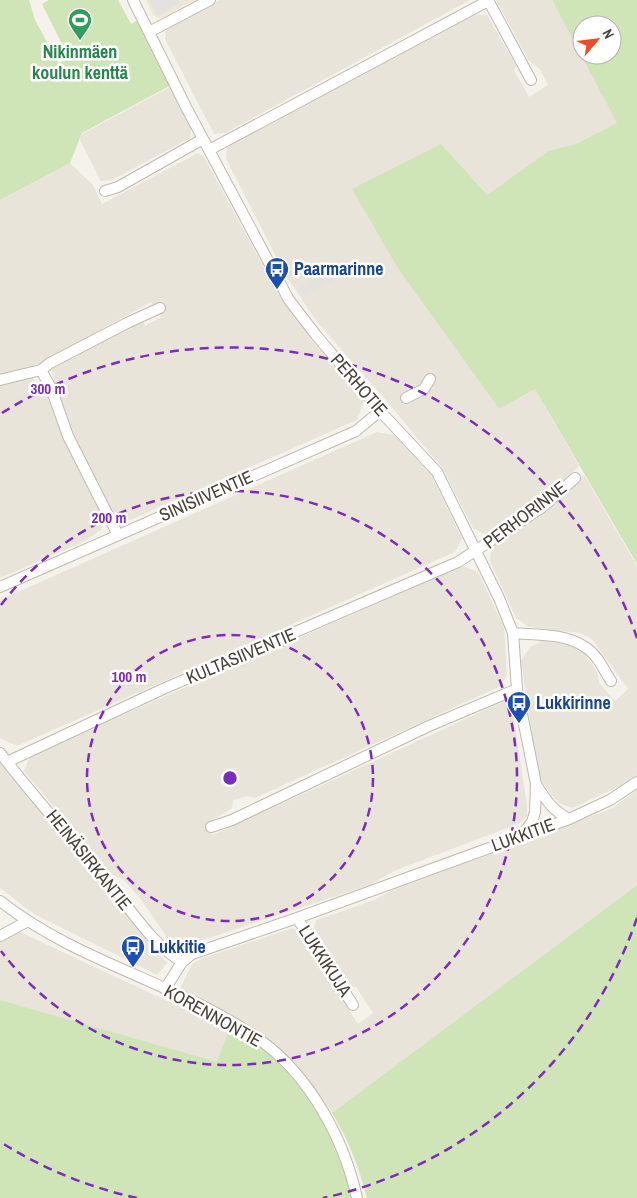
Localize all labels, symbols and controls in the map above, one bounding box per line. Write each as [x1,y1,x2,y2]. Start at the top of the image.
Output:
sports icon: Nikinmäen koulun kenttä [67,7,93,41]
north arrow [572,15,622,65]
text: N [599,26,618,42]
place label: Nikinmäen koulun kenttä [32,39,129,85]
bus stop icon: Paarmarinne [264,256,290,290]
place label: Paarmarinne [294,256,383,281]
street label: PERHOTIE [325,348,394,421]
text: 300 m [31,378,65,399]
street label: SINISIIVENTIE [155,464,257,527]
street label: PERHORINNE [478,475,572,554]
text: 200 m [92,507,126,528]
street label: KULTASIIVENTIE [182,621,299,690]
text: 100 m [112,666,146,687]
bus stop icon: Lukkirinne [506,690,532,724]
place label: Lukkirinne [536,690,611,715]
centre of rings [221,769,239,787]
street label: HEINÄSIRKANTIE [41,804,138,915]
street label: LUKKITIE [488,812,558,858]
street label: LUKKIKUJA [293,920,358,1001]
bus stop icon: Lukkitie [120,934,146,968]
place label: Lukkitie [150,934,206,959]
street label: KORENNONTIE [160,978,267,1053]

